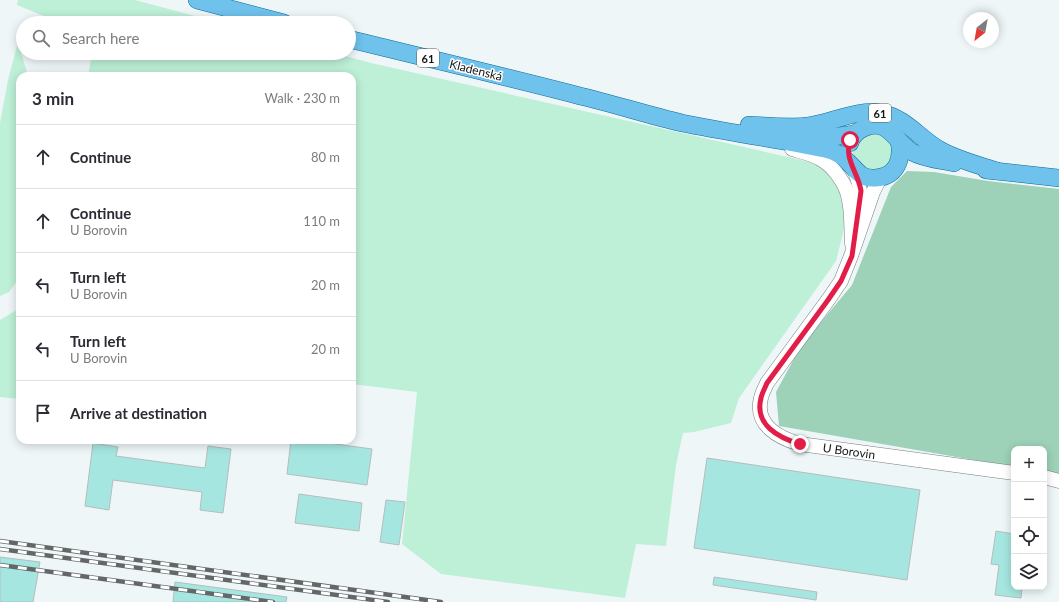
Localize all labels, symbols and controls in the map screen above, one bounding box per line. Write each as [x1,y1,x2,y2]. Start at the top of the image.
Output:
north arrow [963,12,999,48]
search box [16,16,356,60]
icon: search [30,27,52,49]
text: Search here [62,29,139,47]
road number: 61 [417,49,439,67]
street label: Kladenská [448,56,504,84]
text: 3 min [32,88,74,109]
text: Walk · 230 m [264,90,340,106]
road number: 61 [869,104,891,122]
route start [841,131,859,149]
icon: ahead [32,146,54,168]
text: Continue [70,148,131,166]
text: 80 m [311,149,340,165]
text: Continue [70,204,131,222]
icon: ahead [32,210,54,232]
text: 110 m [303,213,340,229]
text: U Borovin [70,222,127,238]
text: Turn left [70,268,126,286]
icon: left [32,274,54,296]
text: 20 m [311,277,340,293]
text: U Borovin [70,286,127,302]
text: Turn left [70,332,126,350]
icon: left [32,338,54,360]
text: 20 m [311,341,340,357]
text: U Borovin [70,350,127,366]
icon: arrive [32,402,54,424]
text: Arrive at destination [70,404,207,422]
route end [791,435,809,453]
street label: U Borovin [822,440,876,462]
map controls [1011,446,1047,590]
button: + [1011,446,1047,482]
button: − [1011,482,1047,518]
button: locate [1011,518,1047,554]
button: layers [1011,554,1047,590]

